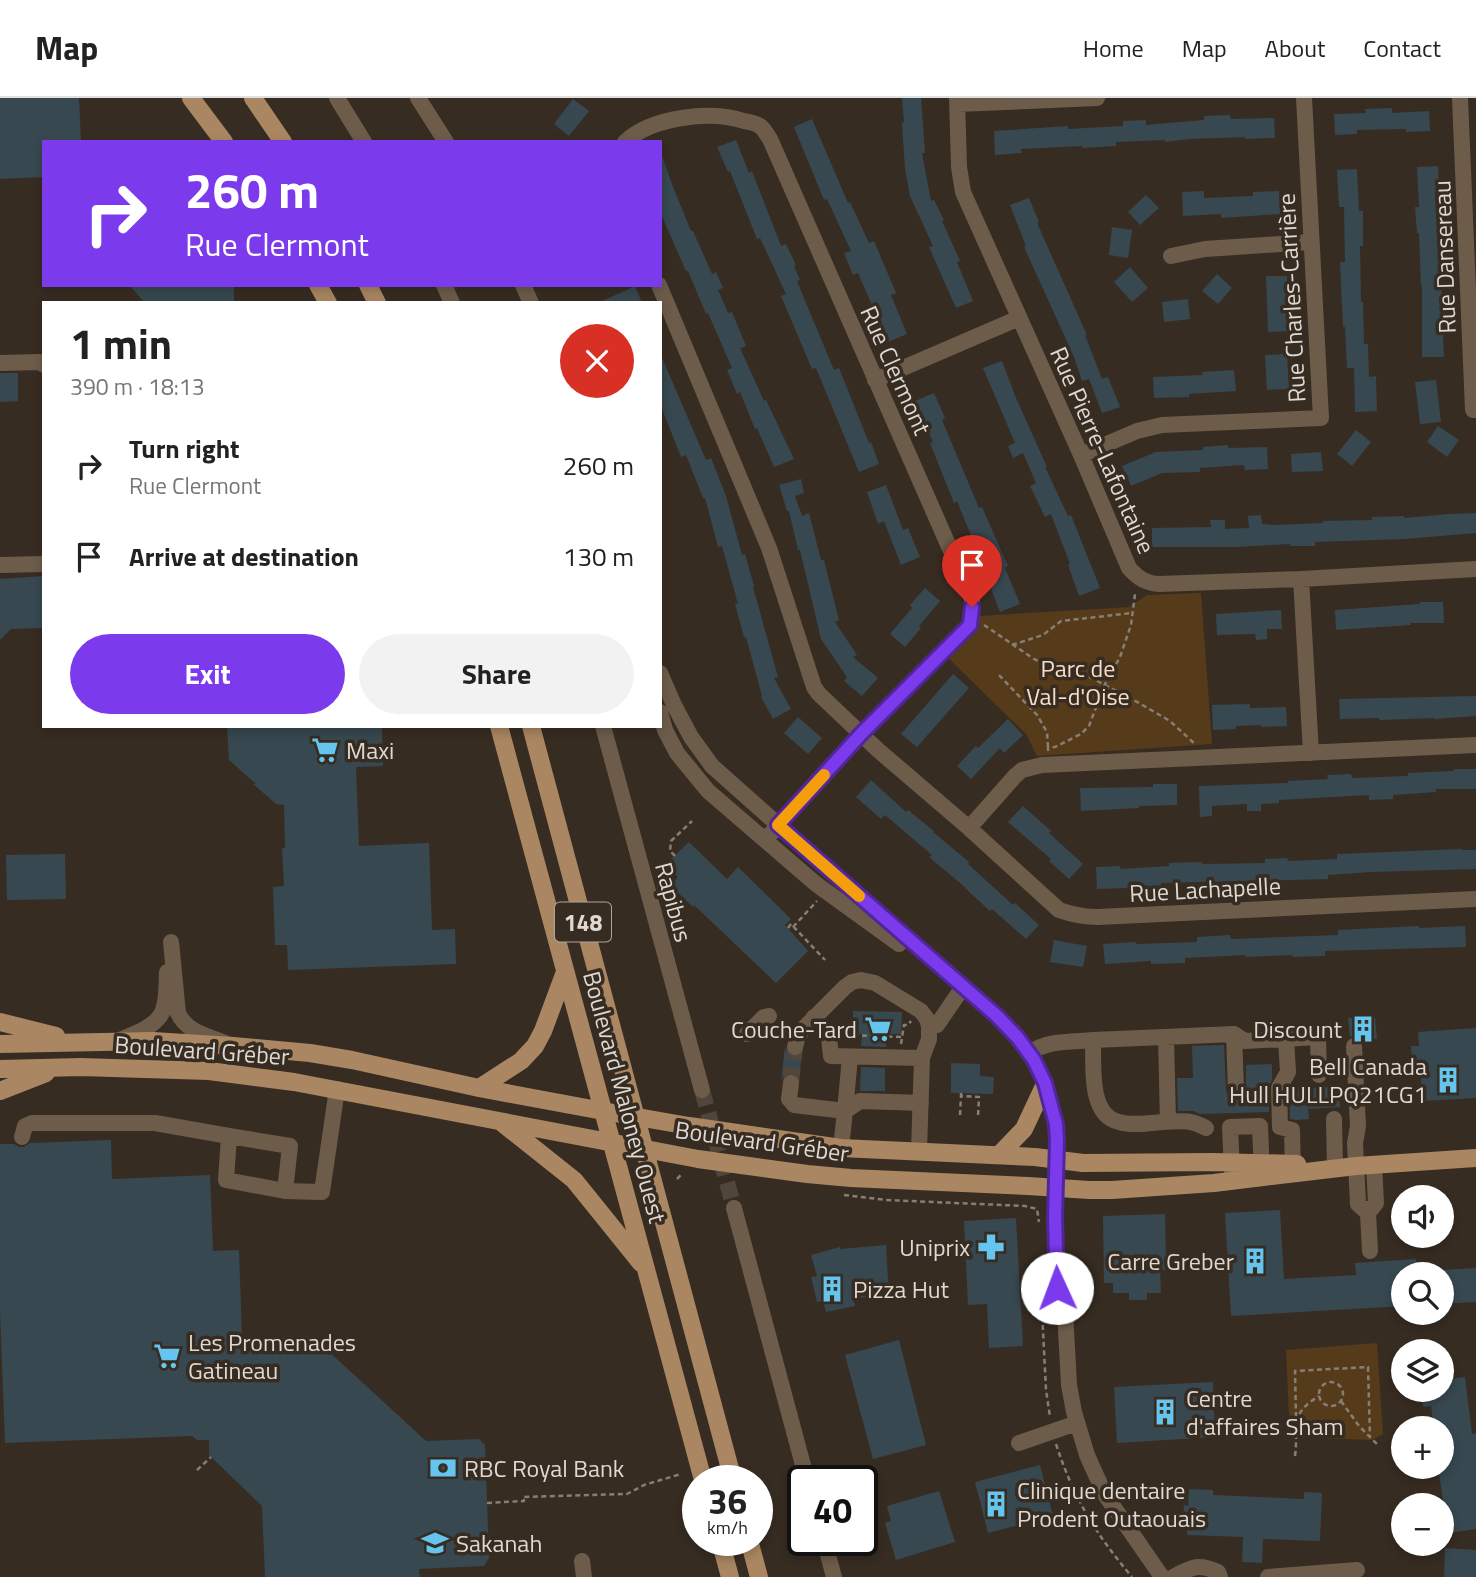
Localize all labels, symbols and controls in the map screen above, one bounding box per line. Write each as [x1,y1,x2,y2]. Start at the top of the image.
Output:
text: Map [35,23,98,73]
text: Home [1083,30,1144,66]
text: Map [1182,30,1227,66]
text: About [1265,30,1325,66]
text: Contact [1363,30,1441,66]
text: 260 m [185,152,319,227]
icon: right [70,168,161,259]
street label: Rue Dansereau [1423,180,1465,334]
street label: Rue Charles-Carrière [1268,192,1314,404]
text: Rue Clermont [185,220,369,268]
street label: Rue Clermont [852,300,941,441]
text: 1 min [70,311,172,375]
button: close [560,324,634,398]
street label: Rue Pierre-Lafontaine [1041,341,1165,559]
text: 390 m · 18:13 [70,369,205,404]
text: Turn right [129,429,240,468]
text: 260 m [563,446,634,485]
icon: right [70,447,108,485]
text: Rue Clermont [129,468,261,503]
pin [942,535,1002,607]
text: Arrive at destination [129,537,359,576]
text: 130 m [563,537,634,576]
icon: arrive [70,538,108,576]
icon: arrive [953,546,991,584]
button: Exit [70,634,345,714]
button: Share [359,634,634,714]
park label: Parc de Val-d'Oise [1026,650,1130,714]
place label: Maxi [346,732,394,768]
supermarket icon: Maxi [310,735,340,765]
street label: Rapibus [646,858,702,946]
street label: Rue Lachapelle [1128,867,1282,911]
road number: 148 [555,902,611,942]
street label: Boulevard Maloney Ouest [574,967,676,1227]
place label: Couche-Tard [731,1011,857,1047]
place label: Discount [1253,1011,1343,1047]
supermarket icon: Couche-Tard [863,1014,893,1044]
building icon: Discount [1348,1014,1378,1044]
street label: Boulevard Gréber [113,1026,291,1074]
place label: Bell Canada Hull HULLPQ21CG1 [1229,1048,1427,1112]
building icon: Bell Canada Hull HULLPQ21CG1 [1433,1065,1463,1095]
street label: Boulevard Gréber [673,1111,851,1171]
map controls [1391,1185,1454,1556]
button: sound [1391,1185,1454,1248]
place label: Uniprix [899,1229,970,1265]
pharmacy icon: Uniprix [976,1232,1006,1262]
place label: Carre Greber [1107,1243,1234,1279]
building icon: Carre Greber [1240,1246,1270,1276]
position arrow [1020,1251,1094,1325]
button: search [1391,1262,1454,1325]
place label: Pizza Hut [853,1271,950,1307]
building icon: Pizza Hut [817,1274,847,1304]
place label: Les Promenades Gatineau [188,1324,356,1388]
button: layers [1391,1339,1454,1402]
supermarket icon: Les Promenades Gatineau [152,1341,182,1371]
place label: Centre d'affaires Sham [1186,1380,1344,1444]
building icon: Centre d'affaires Sham [1150,1397,1180,1427]
button: + [1391,1416,1454,1479]
place label: RBC Royal Bank [464,1450,625,1486]
bank icon: RBC Royal Bank [428,1453,458,1483]
speed limit sign: 40 [787,1465,878,1556]
place label: Clinique dentaire Prodent Outaouais [1017,1472,1206,1536]
text: 36 [708,1474,747,1528]
building icon: Clinique dentaire Prodent Outaouais [981,1489,1011,1519]
button: − [1391,1493,1454,1556]
text: km/h [707,1514,748,1541]
place label: Sakanah [456,1525,542,1561]
school or university icon: Sakanah [420,1528,450,1558]

